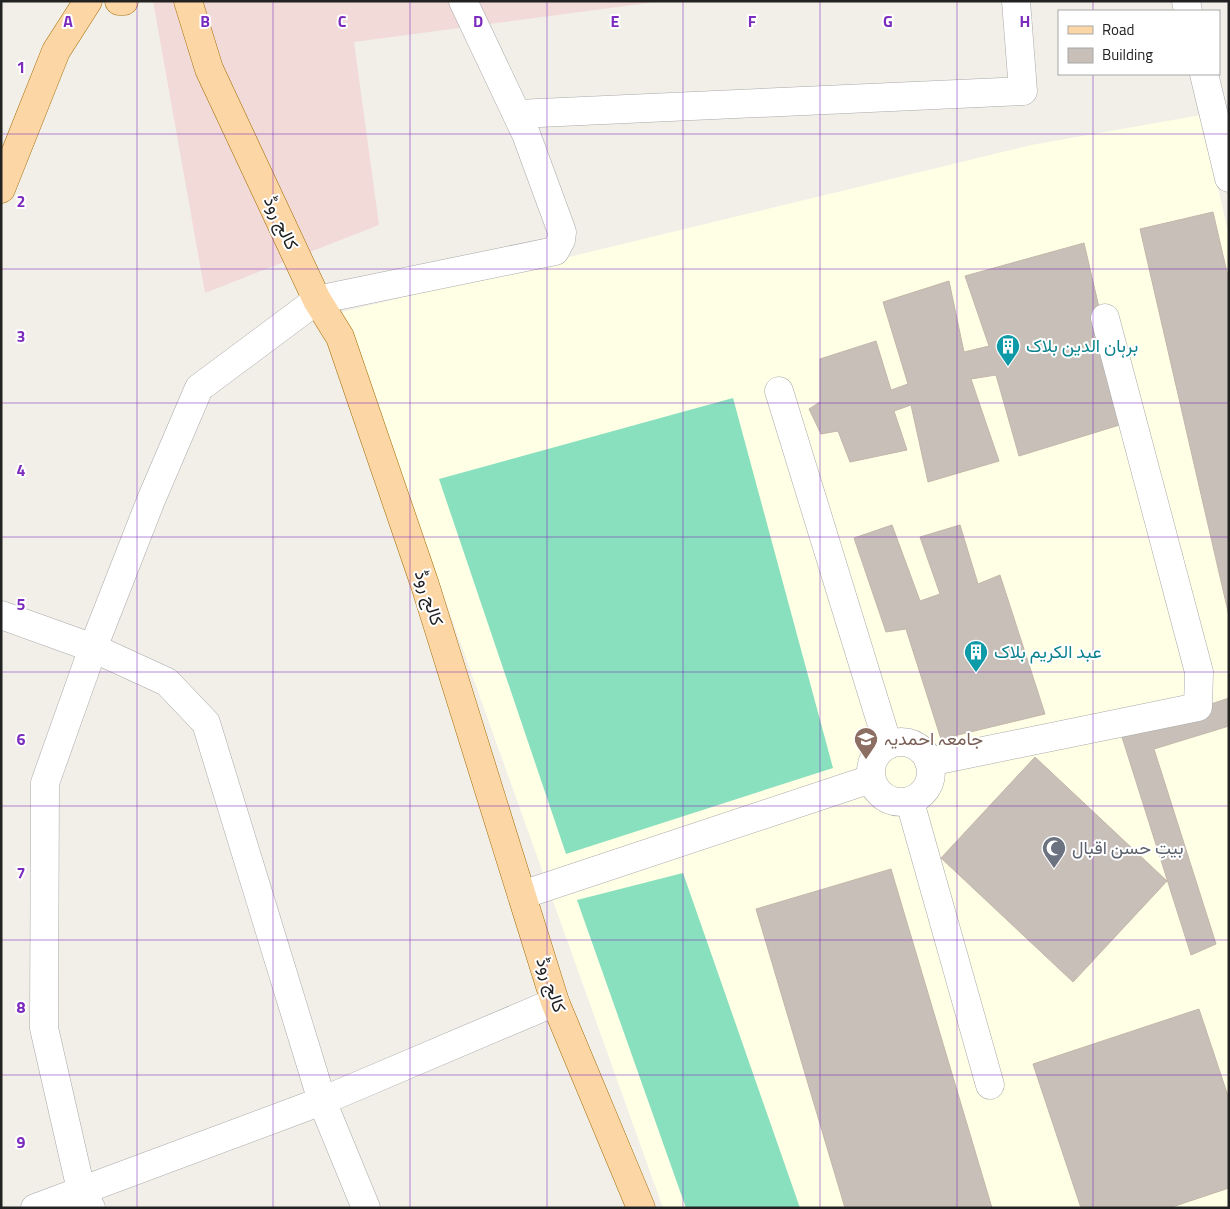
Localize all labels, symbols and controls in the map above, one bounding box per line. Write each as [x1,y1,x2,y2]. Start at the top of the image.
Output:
text: A [63,9,73,33]
text: B [200,9,210,33]
text: C [338,9,347,33]
text: D [473,9,483,33]
text: E [611,9,620,33]
text: F [748,9,757,33]
text: G [883,9,893,33]
text: H [1020,9,1030,33]
legend [1058,10,1220,75]
text: Road [1102,18,1134,41]
text: Building [1102,43,1153,66]
text: 1 [17,55,25,79]
text: 2 [17,189,25,213]
street label: کالج روڈ [257,191,306,254]
text: 3 [17,324,25,348]
place label: برہان الدین بلاک [1026,332,1138,359]
building icon: برہان الدین بلاک [995,333,1021,367]
text: 4 [17,458,26,482]
street label: کالج روڈ [408,567,451,629]
text: 5 [17,592,26,616]
place label: عبد الکریم بلاک [994,638,1102,665]
building icon: عبد الکریم بلاک [963,639,989,673]
place label: جامعہ احمدیہ [884,725,983,752]
school or university icon: جامعہ احمدیہ [853,726,879,760]
text: 6 [17,727,26,751]
place label: بیتِ حسن اقبال [1072,834,1184,861]
mosque icon: بیتِ حسن اقبال [1041,835,1067,869]
text: 7 [17,861,25,885]
street label: کالج روڈ [529,954,573,1016]
text: 8 [17,995,26,1019]
text: 9 [17,1130,26,1154]

